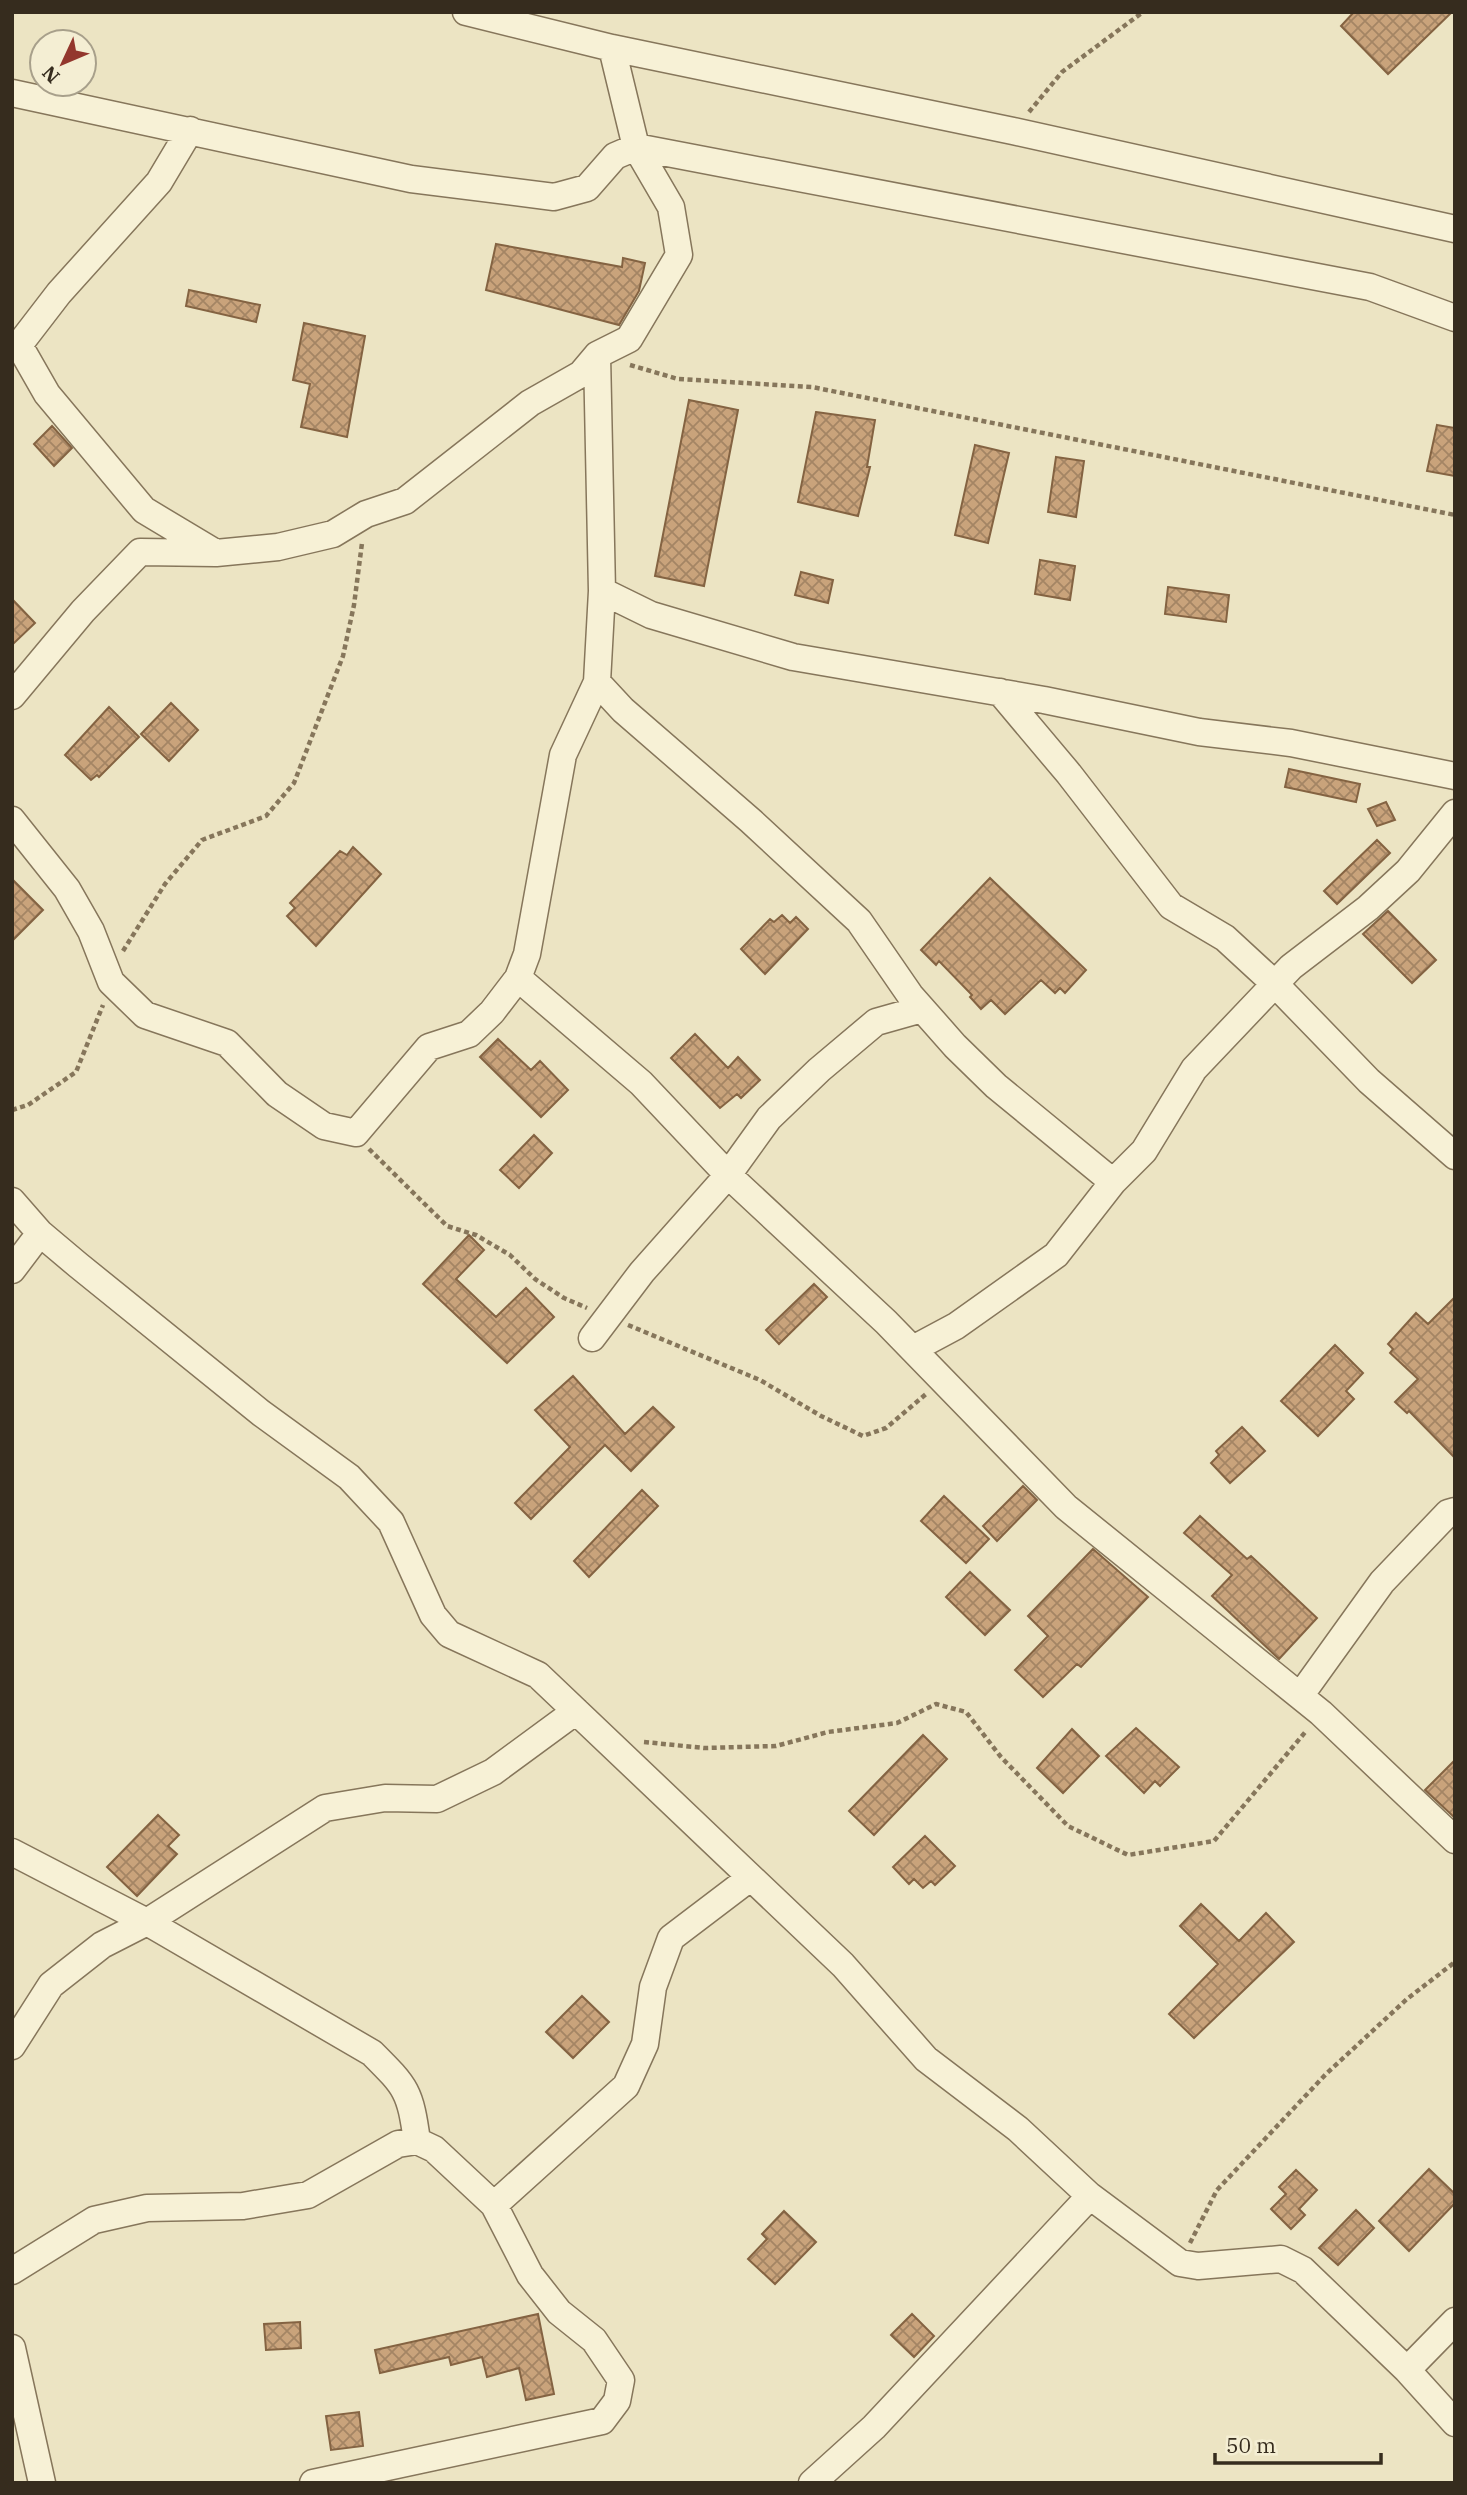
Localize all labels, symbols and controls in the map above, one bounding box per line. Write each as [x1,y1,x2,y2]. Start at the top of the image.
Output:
north arrow [28,28,98,98]
text: N [37,61,65,89]
scale bar [1215,2422,1381,2466]
text: 50 m [1226,2431,1276,2459]

